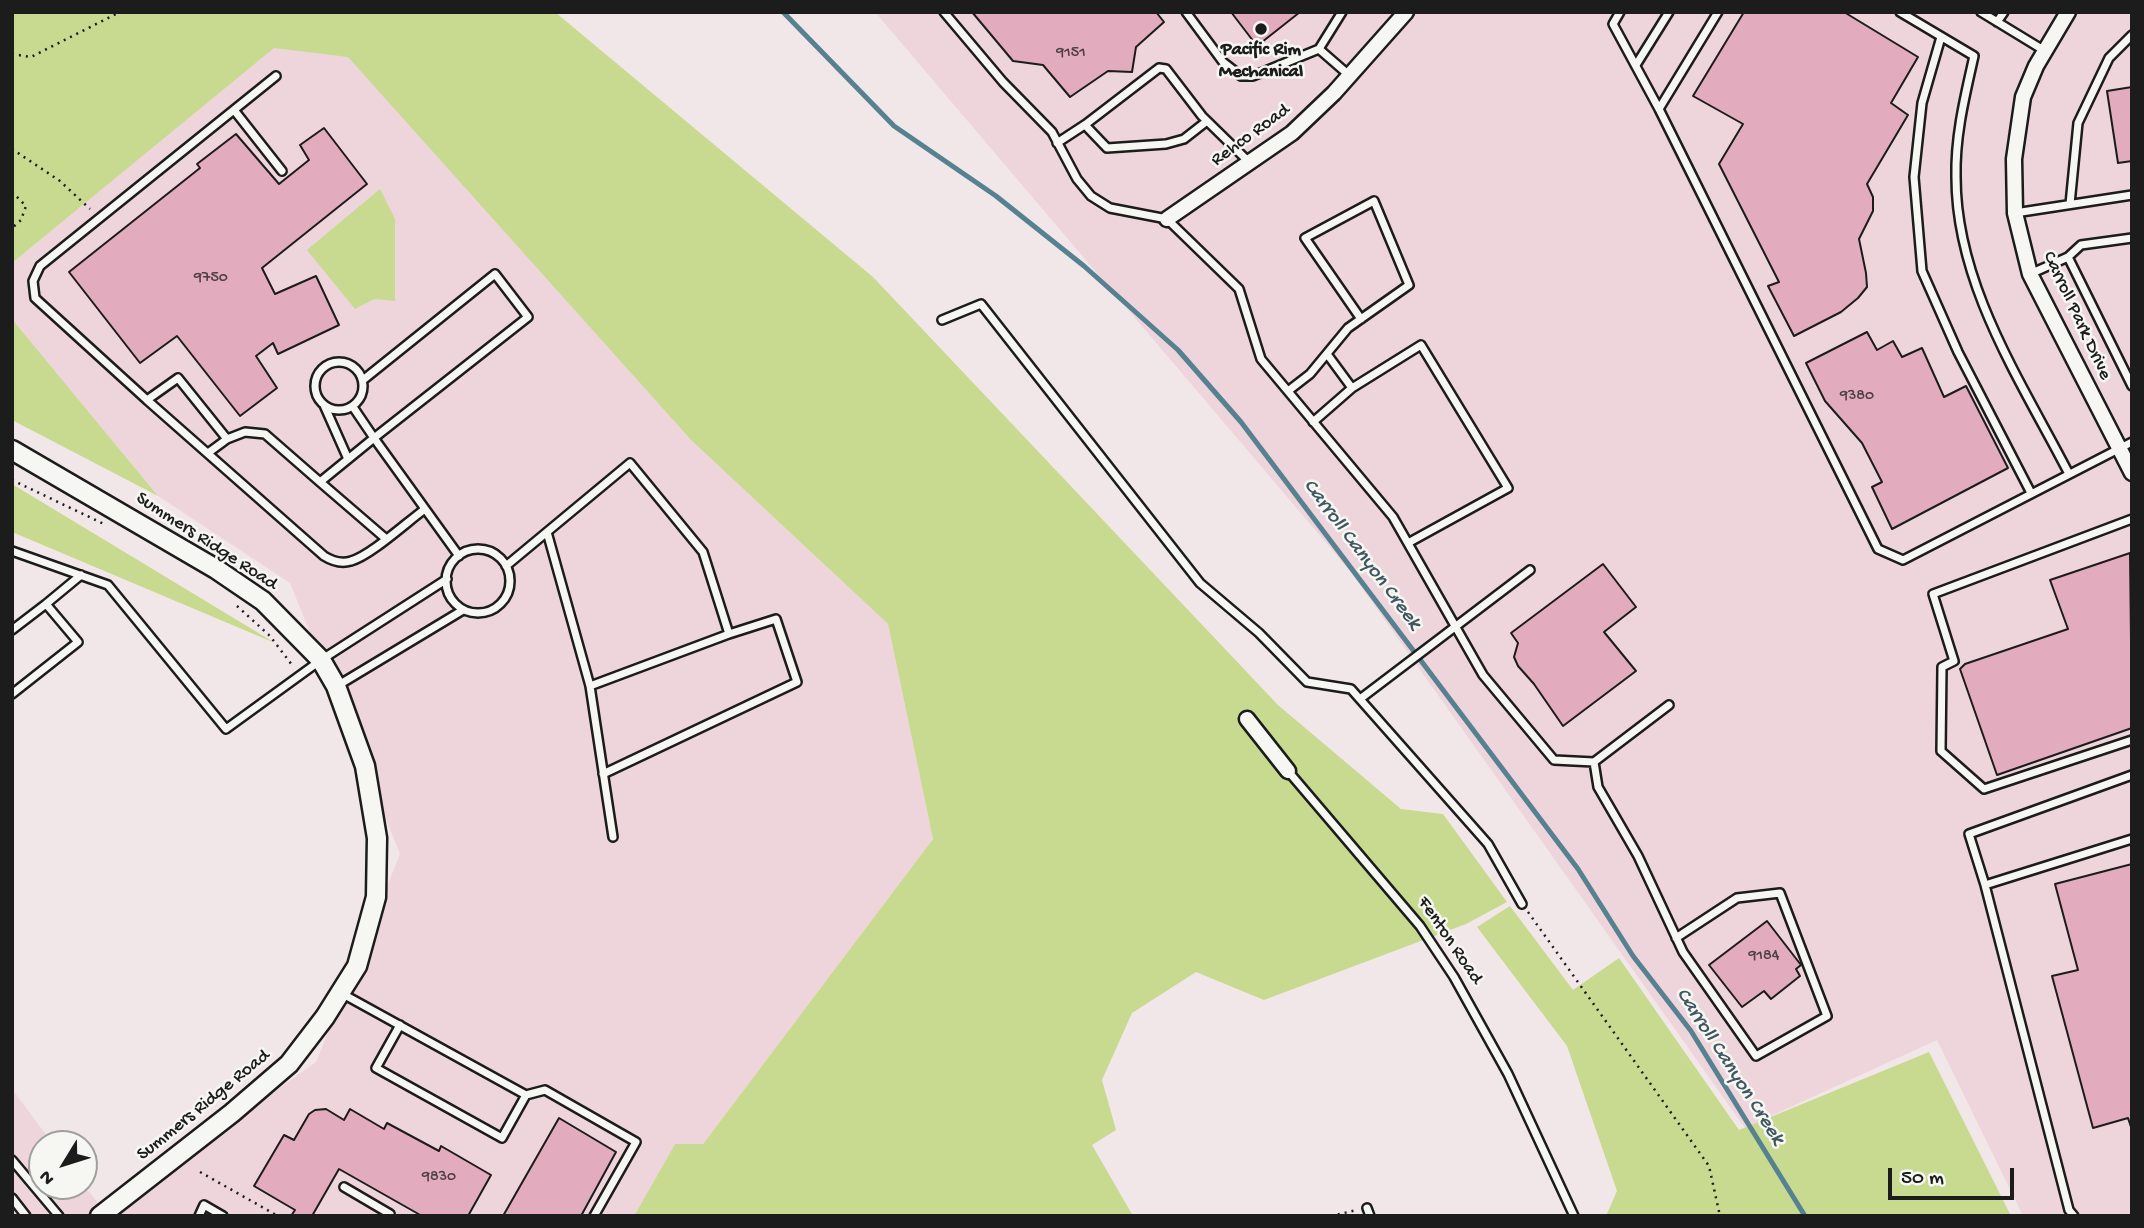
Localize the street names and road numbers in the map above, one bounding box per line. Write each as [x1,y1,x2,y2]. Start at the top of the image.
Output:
street label: Rehco Road [1207,100,1295,172]
street label: Carroll Park Drive [2036,248,2116,384]
street label: Summers Ridge Road [131,488,281,596]
street label: Fenton Road [1411,893,1487,989]
street label: Summers Ridge Road [133,1045,275,1167]

